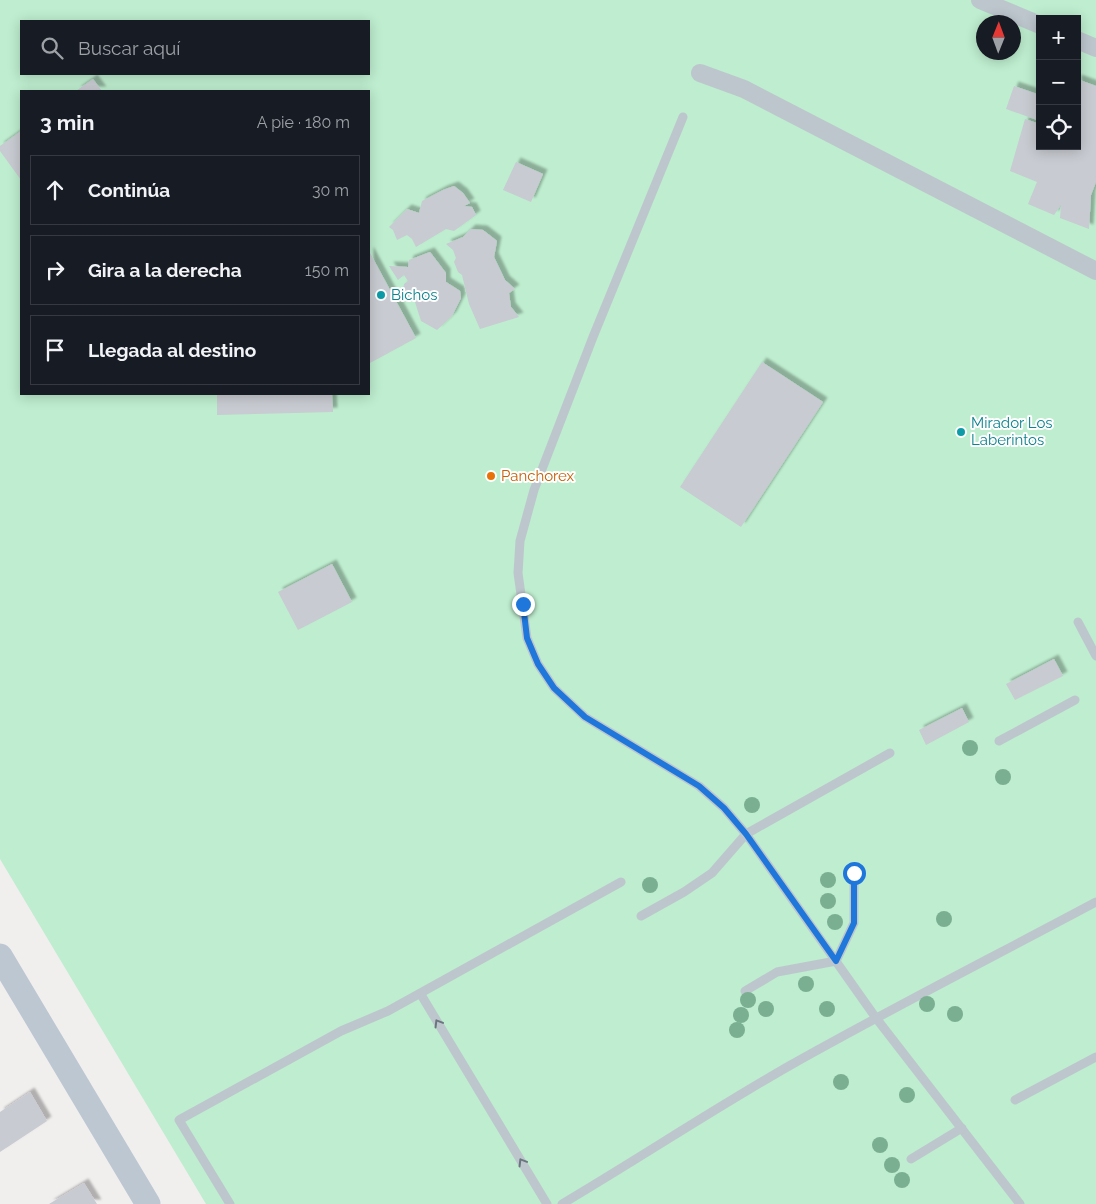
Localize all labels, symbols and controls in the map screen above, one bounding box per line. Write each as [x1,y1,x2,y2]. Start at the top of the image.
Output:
north arrow [976,15,1021,60]
map controls [1036,15,1081,150]
button: + [1036,15,1081,60]
search box [20,20,370,75]
icon: search [38,34,66,62]
text: Buscar aquí [78,37,180,59]
button: − [1036,60,1081,105]
button: locate [1036,105,1081,150]
text: 3 min [40,110,94,135]
text: A pie · 180 m [257,113,350,132]
icon: ahead [41,176,69,204]
text: Continúa [88,179,170,201]
text: 30 m [312,181,349,200]
icon: right [41,256,69,284]
text: Gira a la derecha [88,259,242,281]
text: 150 m [305,261,349,280]
place label: Bichos [391,286,437,304]
marker: Bichos [375,289,387,301]
icon: arrive [41,336,69,364]
text: Llegada al destino [88,339,256,361]
place label: Mirador Los Laberintos [971,414,1053,449]
marker: Mirador Los Laberintos [955,426,967,438]
place label: Panchorex [501,467,575,485]
marker: Panchorex [485,470,497,482]
route end [512,593,535,616]
route start [843,862,866,885]
one-way arrow [435,1019,445,1028]
one-way arrow [518,1159,528,1168]

